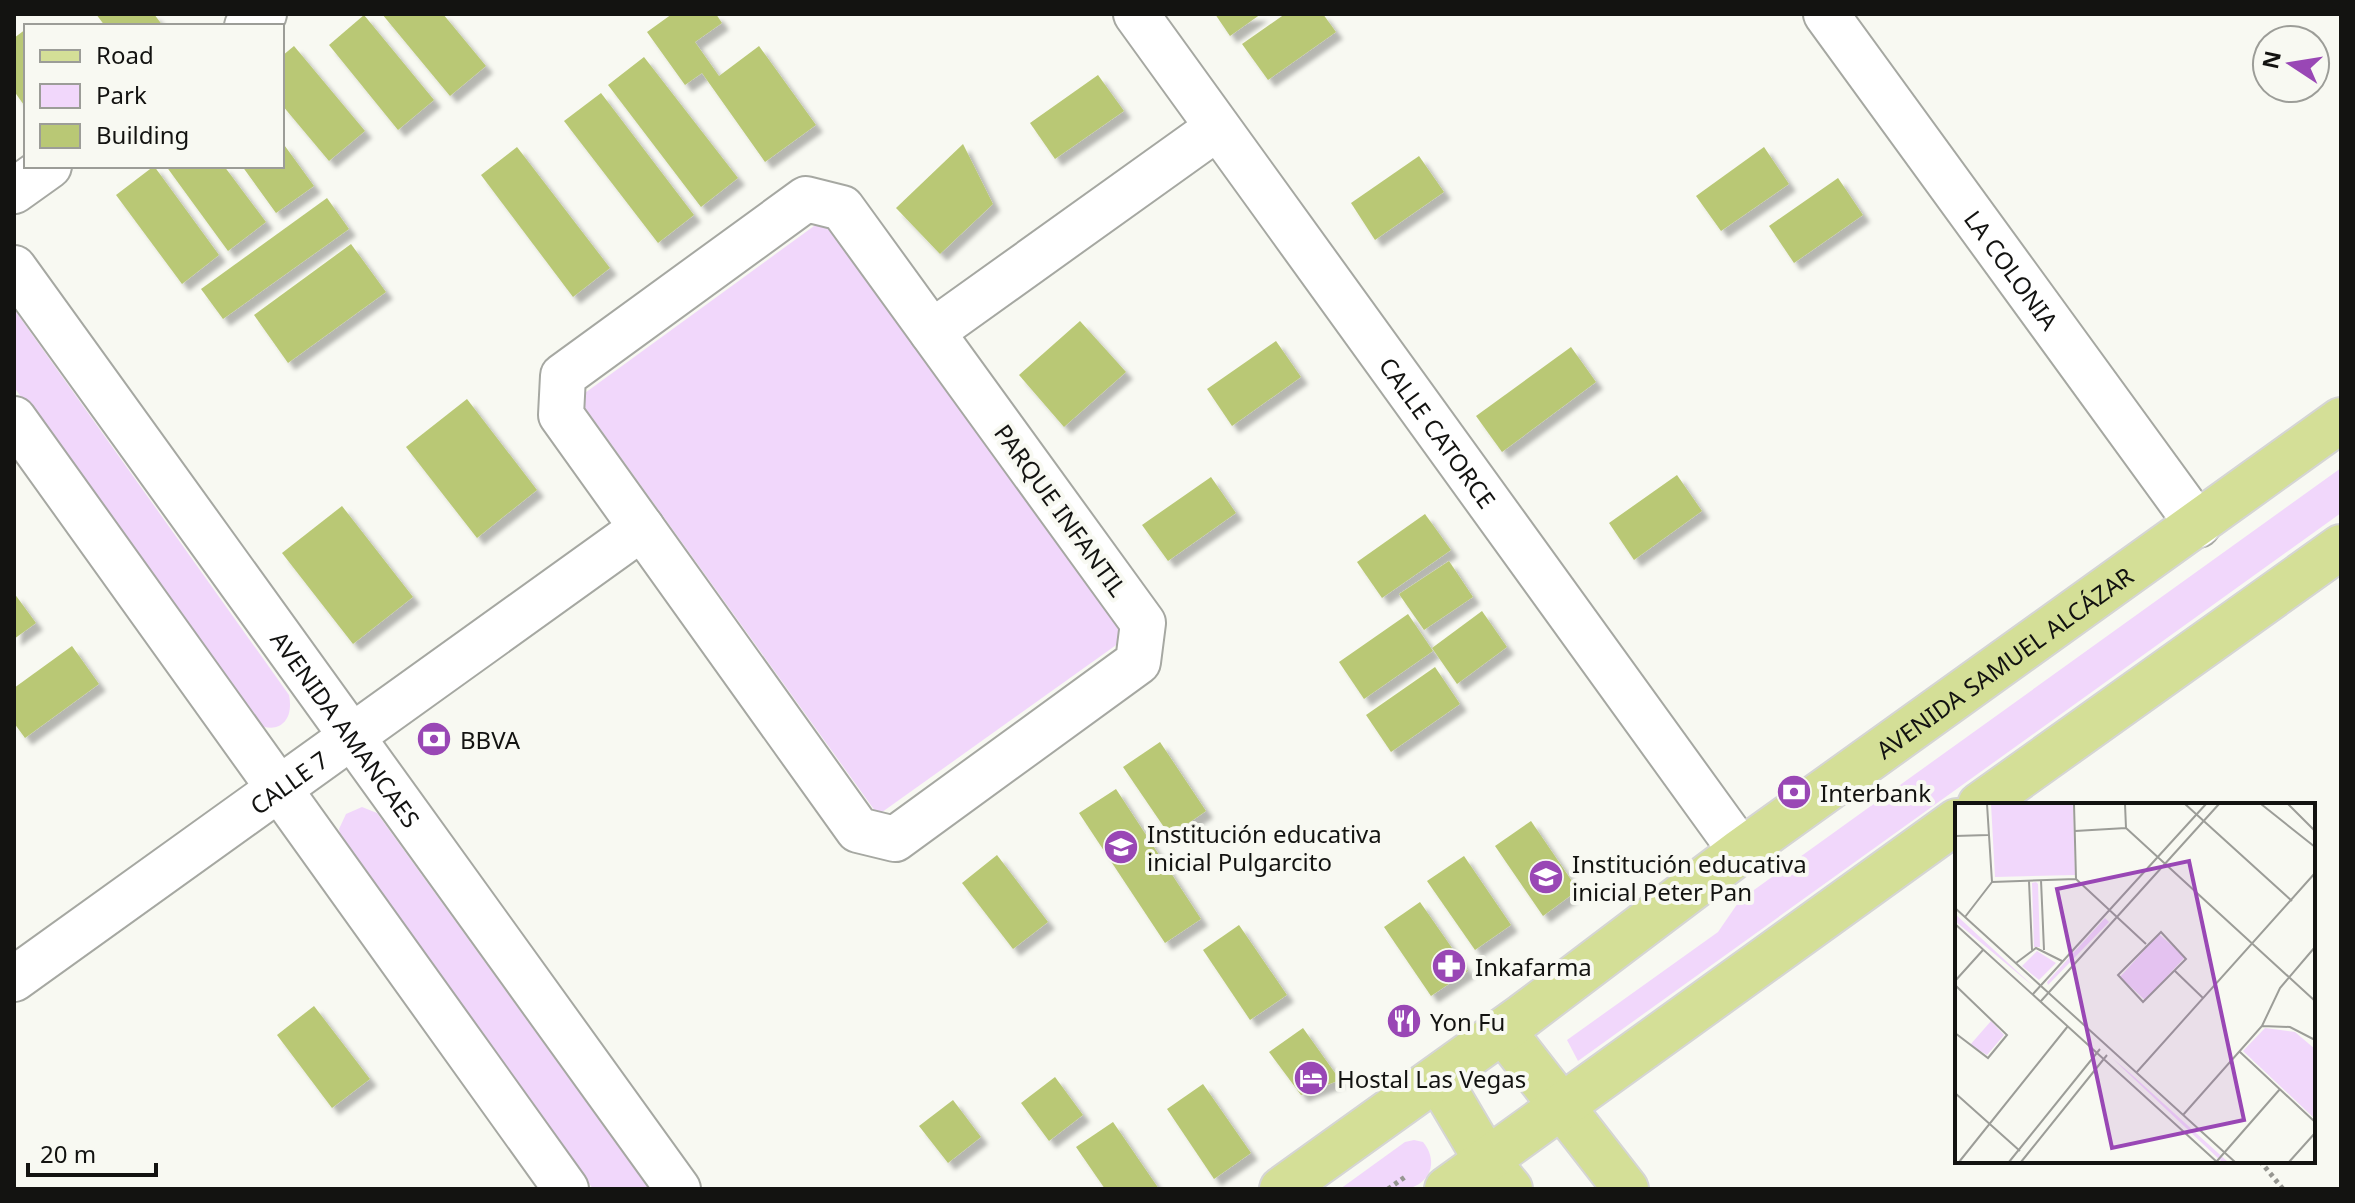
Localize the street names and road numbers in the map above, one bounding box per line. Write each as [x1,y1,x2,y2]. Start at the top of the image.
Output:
street label: LA COLONIA [1957,203,2067,336]
street label: CALLE CATORCE [1372,350,1504,514]
street label: PARQUE INFANTIL [987,417,1135,603]
street label: AVENIDA SAMUEL ALCÁZAR [1869,558,2139,766]
street label: AVENIDA AMANCAES [264,624,428,834]
street label: CALLE 7 [243,742,334,821]

